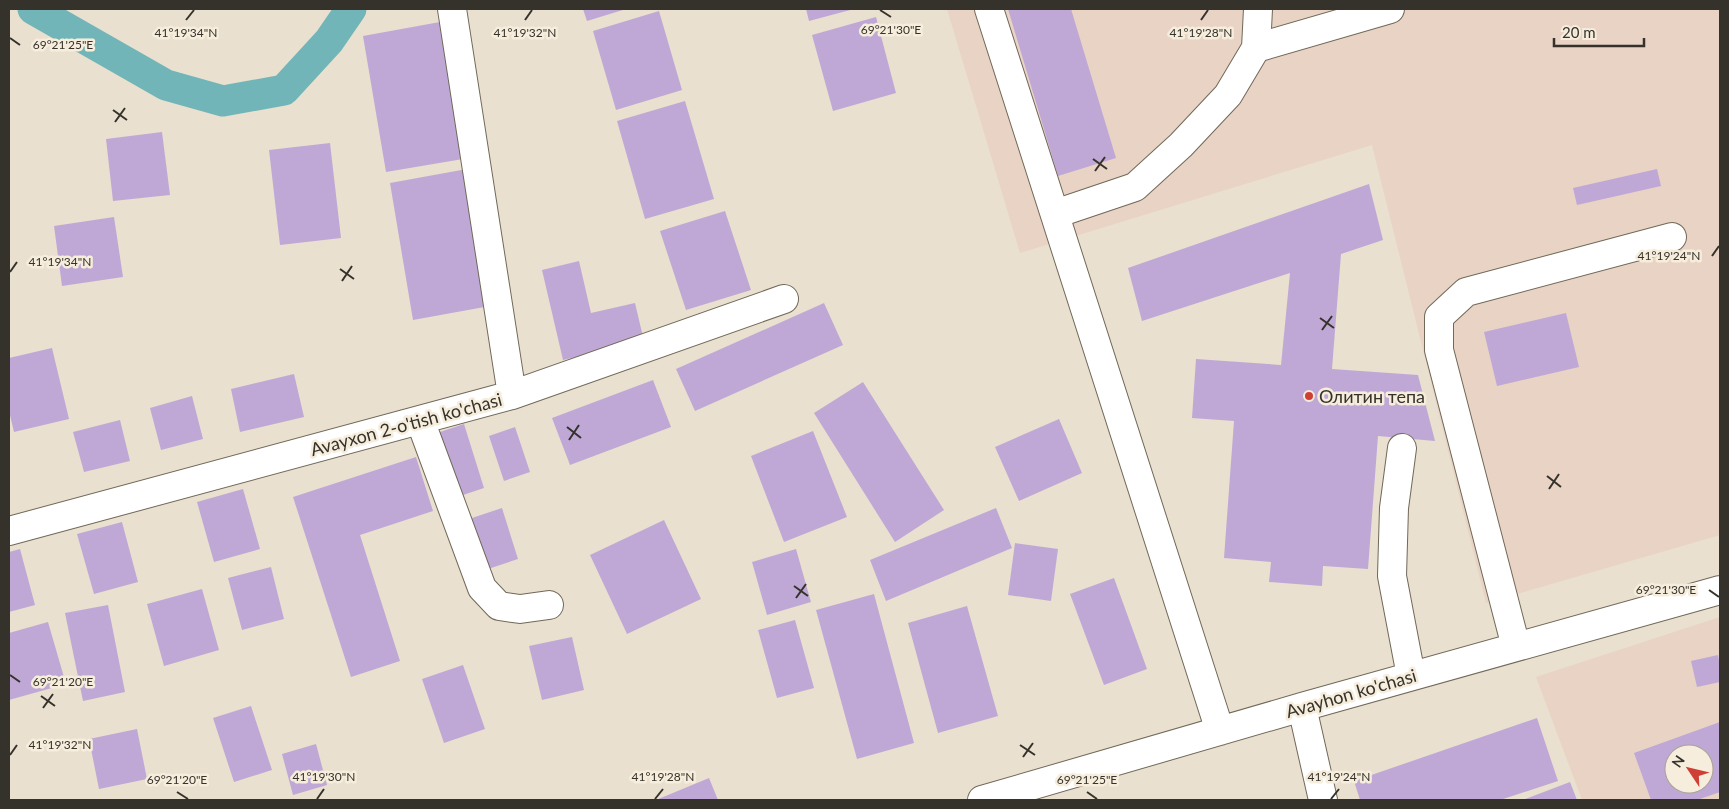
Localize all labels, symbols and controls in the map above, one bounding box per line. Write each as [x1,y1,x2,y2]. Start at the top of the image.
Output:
scale bar [1554,15,1644,47]
text: 69°21'30"E [861,22,921,37]
text: 20 m [1562,23,1596,41]
text: 41°19'34"N [155,25,217,40]
text: 41°19'32"N [494,25,556,40]
text: 41°19'28"N [1170,25,1232,40]
text: 69°21'25"E [33,37,93,52]
text: 41°19'24"N [1638,248,1700,263]
text: 41°19'34"N [29,254,91,269]
place label: Олитин тепа [1319,385,1425,407]
street label: Avayxon 2-o'tish ko'chasi [308,388,504,460]
marker: Олитин тепа [1303,390,1315,402]
text: 69°21'30"E [1636,582,1696,597]
street label: Avayhon ko'chasi [1283,664,1419,722]
text: 69°21'20"E [33,674,93,689]
text: 41°19'32"N [29,737,91,752]
north arrow [1664,744,1714,794]
text: N [1668,752,1688,771]
text: 41°19'30"N [293,769,355,784]
text: 41°19'28"N [632,769,694,784]
text: 41°19'24"N [1308,769,1370,784]
text: 69°21'20"E [147,772,207,787]
text: 69°21'25"E [1057,772,1117,787]

